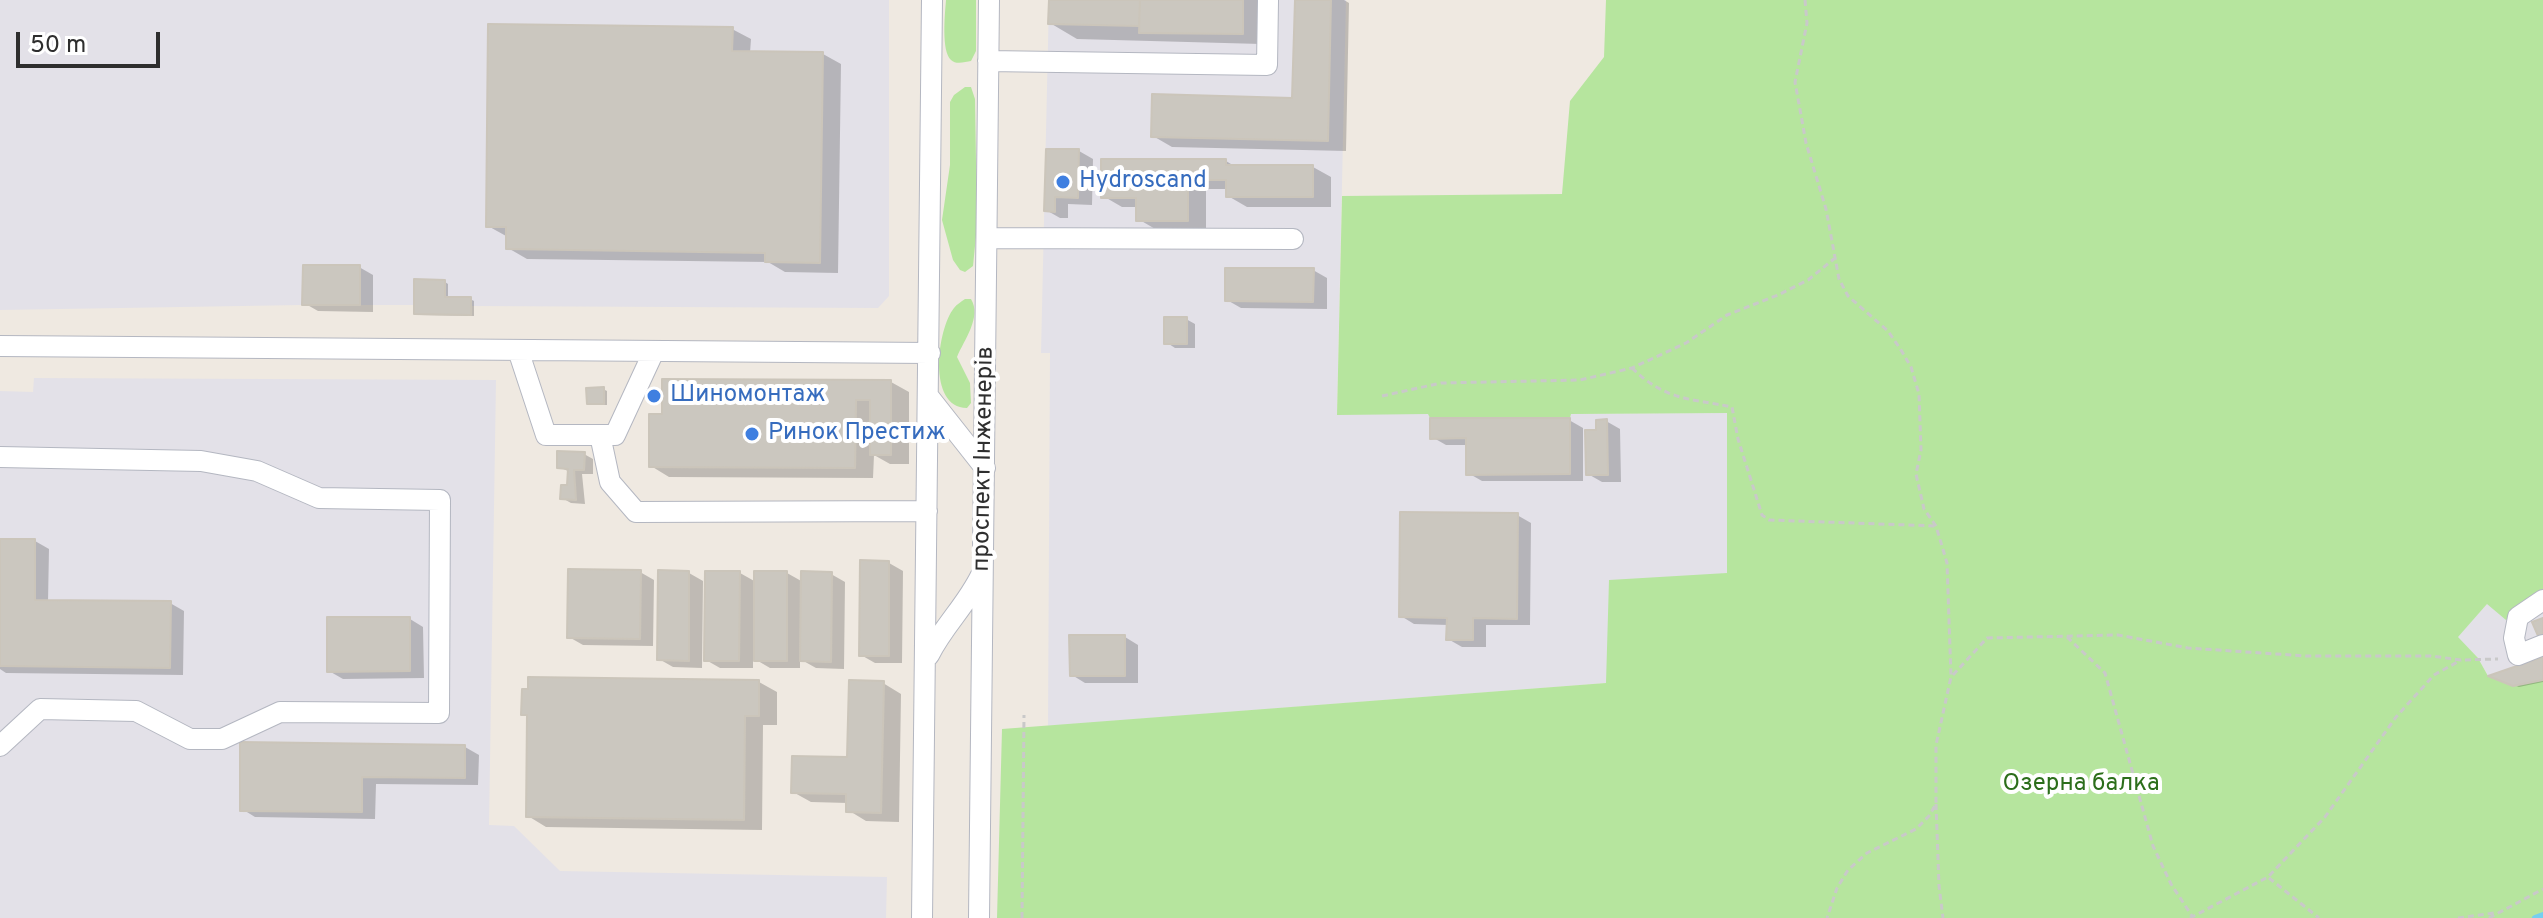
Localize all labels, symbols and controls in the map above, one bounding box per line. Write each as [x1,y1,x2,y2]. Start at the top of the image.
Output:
scale bar [20,16,164,66]
text: 50 m [30,31,86,61]
place label: Hydroscand [1079,168,1207,196]
marker: Hydroscand [1054,173,1072,191]
street label: проспект Інженерів [969,346,1001,572]
place label: Шиномонтаж [670,382,826,410]
marker: Шиномонтаж [645,387,663,405]
place label: Ринок Престиж [768,420,946,448]
marker: Ринок Престиж [743,425,761,443]
park label: Озерна балка [2002,771,2160,799]

